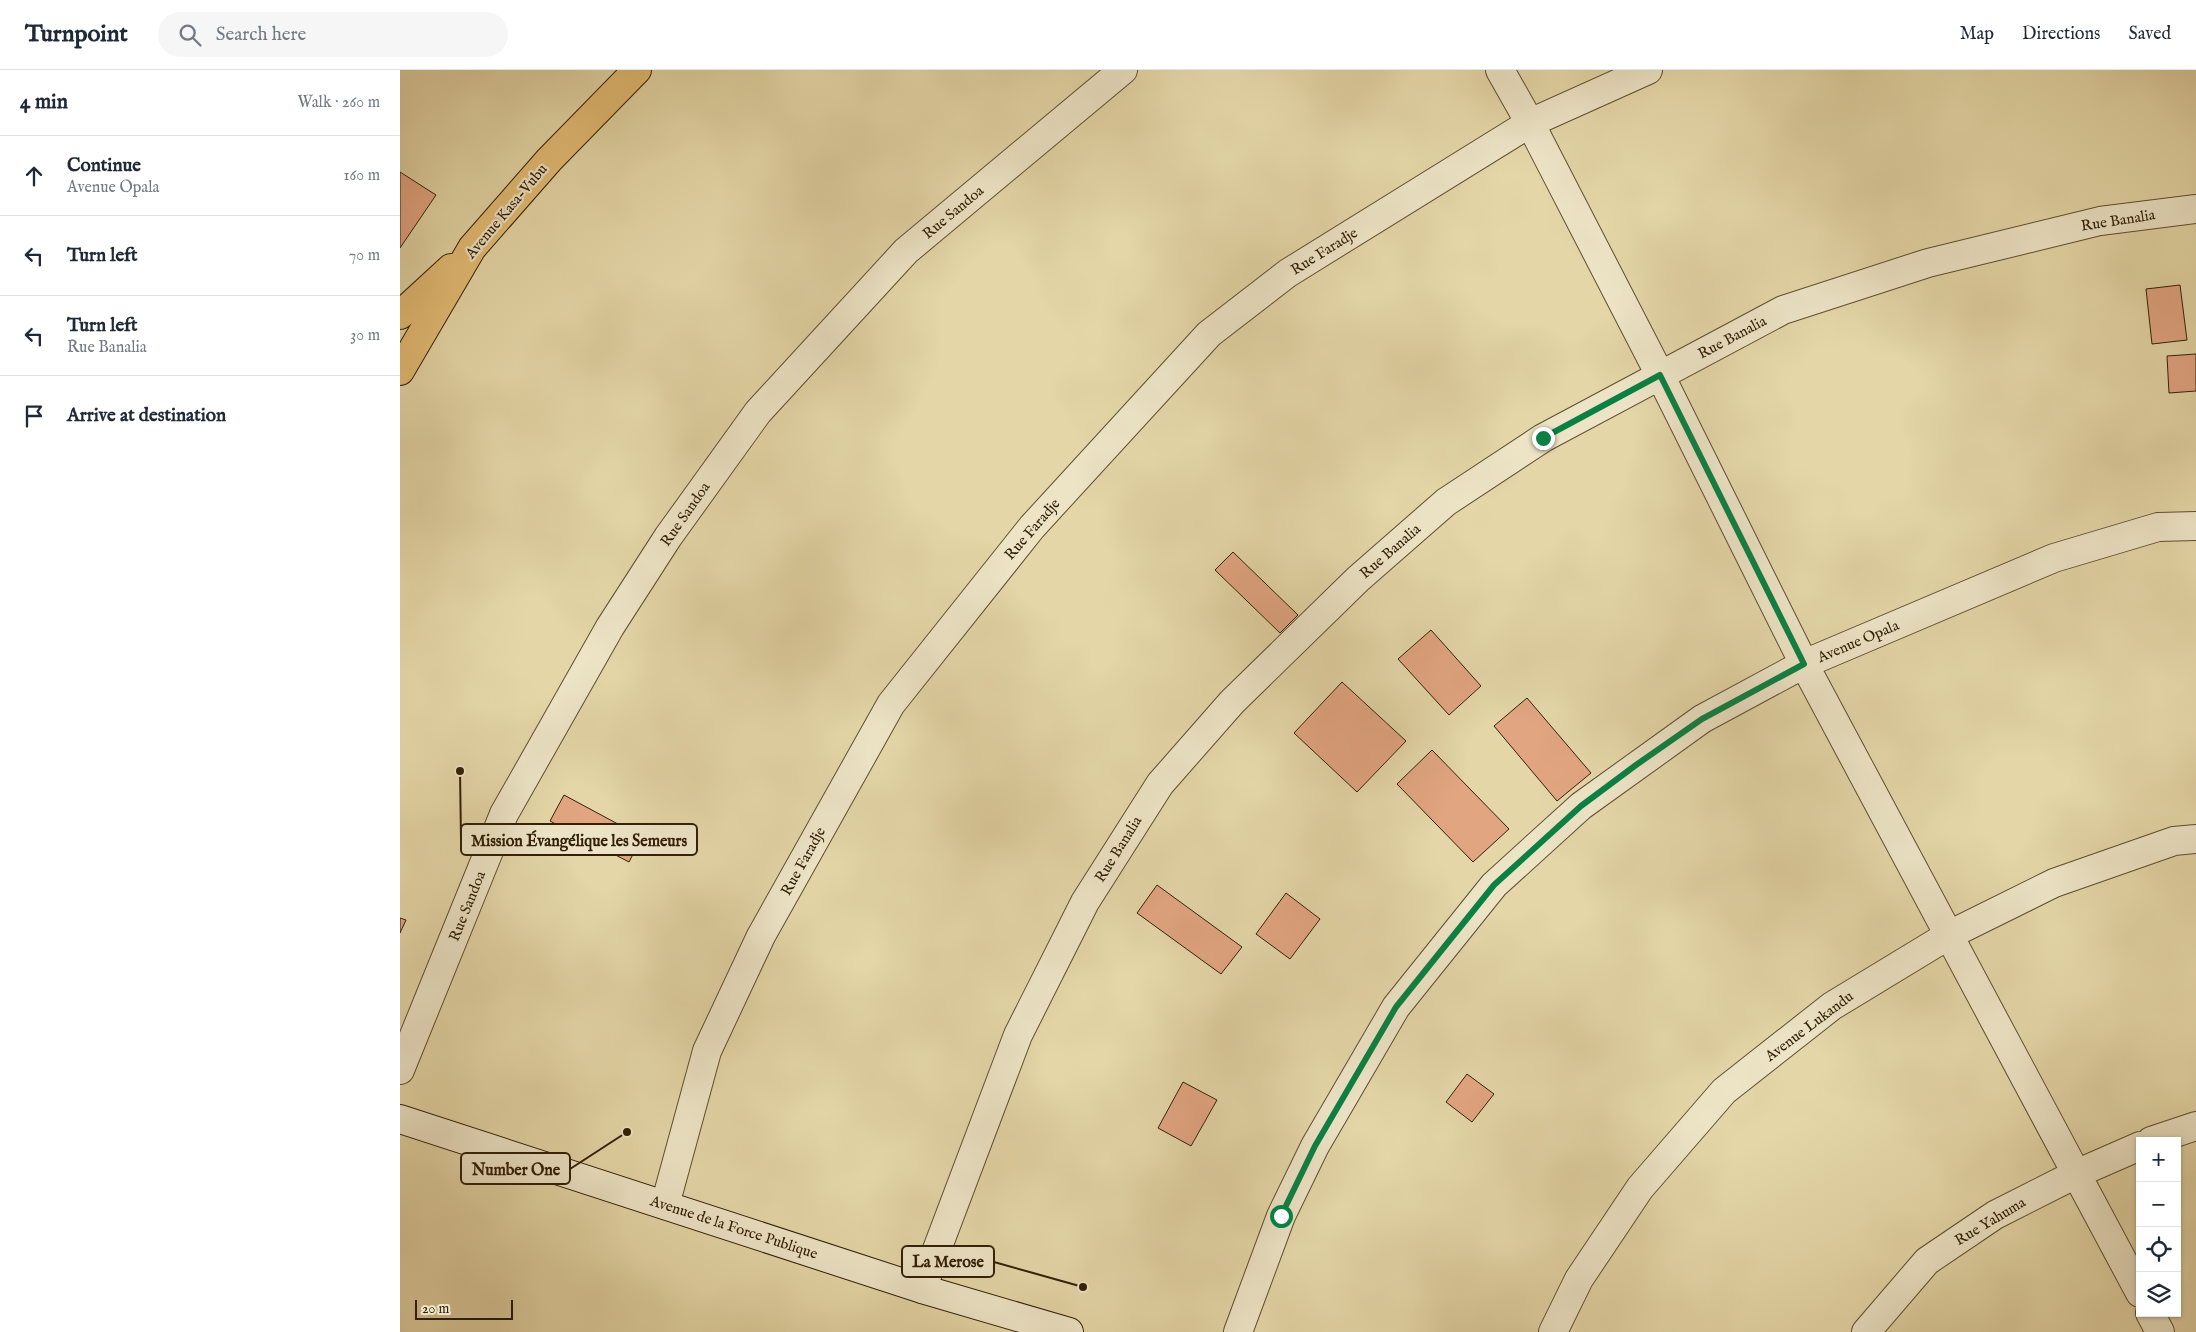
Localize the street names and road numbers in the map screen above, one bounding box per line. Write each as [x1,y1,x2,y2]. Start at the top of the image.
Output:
street label: Avenue Kasa-Vubu [461,160,552,263]
street label: Rue Sandoa [919,181,988,243]
street label: Rue Banalia [2080,205,2157,236]
street label: Rue Faradje [1287,223,1361,279]
street label: Rue Banalia [1695,311,1770,363]
street label: Rue Sandoa [656,478,715,550]
street label: Rue Faradje [1000,495,1064,564]
street label: Rue Banalia [1356,519,1425,583]
street label: Avenue Opala [1814,616,1902,668]
street label: Rue Banalia [1091,812,1147,886]
street label: Rue Faradje [777,824,830,899]
street label: Rue Sandoa [445,868,490,944]
street label: Avenue Lukandu [1761,987,1857,1066]
street label: Avenue de la Force Publique [647,1191,820,1264]
street label: Rue Yahuma [1951,1193,2030,1250]

